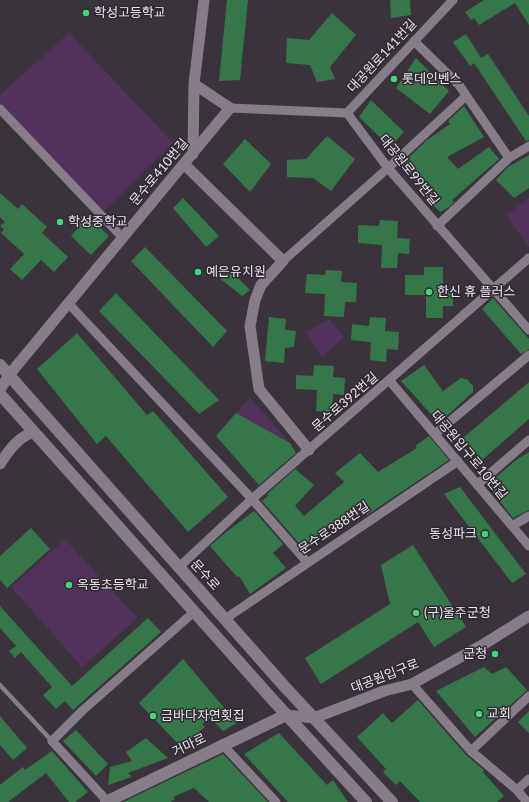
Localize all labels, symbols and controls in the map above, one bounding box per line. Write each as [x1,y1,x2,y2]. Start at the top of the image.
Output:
place label: 학성고등학교 [94,5,166,21]
marker: 학성고등학교 [81,8,91,18]
street label: 대공원로141번길 [344,16,420,96]
place label: 롯데인벤스 [402,71,462,87]
marker: 롯데인벤스 [389,74,399,84]
street label: 대공원로99번길 [376,131,442,209]
street label: 문수로410번길 [127,135,191,209]
place label: 학성중학교 [68,214,128,230]
marker: 학성중학교 [55,217,65,227]
place label: 예은유치원 [206,264,266,280]
marker: 예은유치원 [193,267,203,277]
place label: 한신 휴 플러스 [437,284,515,300]
marker: 한신 휴 플러스 [424,287,434,297]
street label: 문수로392번길 [309,369,381,435]
street label: 대공원입구로10번길 [427,408,511,502]
street label: 문수로388번길 [295,498,373,558]
place label: 동성파크 [429,526,477,542]
marker: 동성파크 [480,529,490,539]
street label: 문수로 [187,556,223,594]
place label: 옥동초등학교 [77,577,149,593]
marker: 옥동초등학교 [64,580,74,590]
place label: (구)울주군청 [424,605,491,621]
marker: (구)울주군청 [411,608,421,618]
place label: 군청 [463,646,487,662]
marker: 군청 [490,649,500,659]
street label: 대공원입구로 [349,656,421,696]
place label: 교회 [487,706,511,722]
place label: 금바다자연횟집 [161,708,245,724]
marker: 교회 [474,709,484,719]
marker: 금바다자연횟집 [148,711,158,721]
street label: 거마로 [169,730,209,760]

